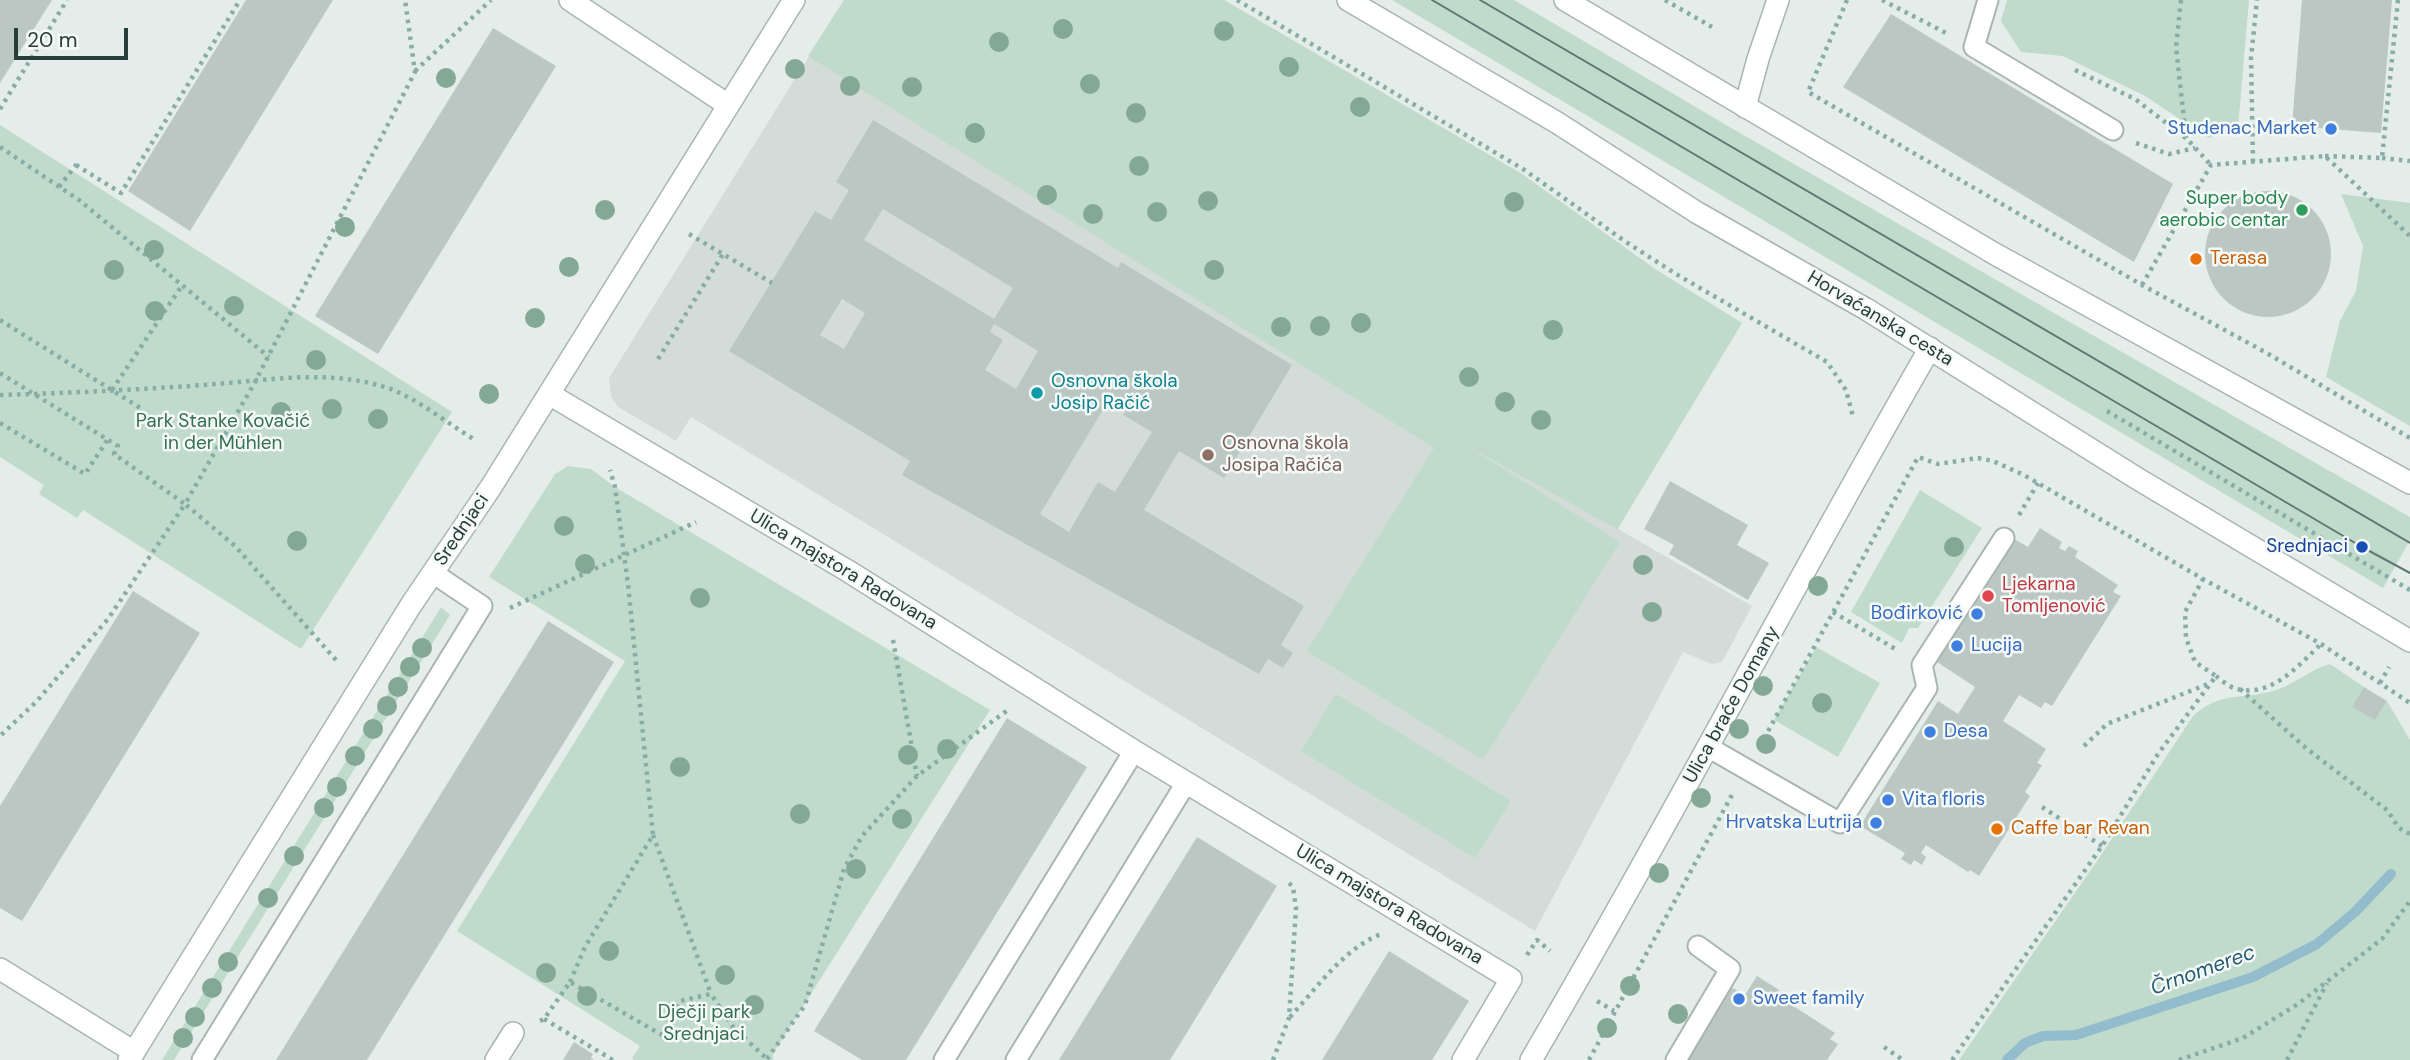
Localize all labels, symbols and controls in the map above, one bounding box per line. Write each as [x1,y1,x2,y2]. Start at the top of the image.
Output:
scale bar [18,14,131,58]
text: 20 m [27,26,78,54]
place label: Studenac Market [2168,118,2317,140]
marker: Studenac Market [2323,121,2339,137]
place label: Super body aerobic centar [2159,188,2288,232]
marker: Super body aerobic centar [2294,202,2310,218]
place label: Terasa [2210,248,2267,270]
marker: Terasa [2188,251,2204,267]
street label: Horvaćanska cesta [1803,266,1957,372]
place label: Osnovna škola Josip Račić [1051,371,1178,415]
marker: Osnovna škola Josip Račić [1029,385,1045,401]
park label: Park Stanke Kovačić in der Mühlen [136,411,310,455]
place label: Osnovna škola Josipa Račića [1222,433,1349,477]
marker: Osnovna škola Josipa Račića [1200,447,1216,463]
street label: Srednjaci [430,490,494,570]
street label: Ulica majstora Radovana [745,505,941,635]
place label: Srednjaci [2266,536,2348,558]
marker: Srednjaci [2354,539,2370,555]
place label: Ljekarna Tomljenović [2002,574,2106,618]
marker: Ljekarna Tomljenović [1980,588,1996,604]
place label: Bođirković [1871,603,1963,625]
marker: Bođirković [1969,606,1985,622]
street label: Ulica braće Domany [1679,622,1785,788]
place label: Lucija [1971,635,2022,657]
marker: Lucija [1949,638,1965,654]
place label: Desa [1944,721,1988,743]
marker: Desa [1922,724,1938,740]
place label: Vita floris [1902,789,1985,811]
marker: Vita floris [1880,792,1896,808]
place label: Hrvatska Lutrija [1726,812,1862,834]
marker: Hrvatska Lutrija [1868,815,1884,831]
place label: Caffe bar Revan [2011,818,2150,840]
marker: Caffe bar Revan [1989,821,2005,837]
street label: Ulica majstora Radovana [1291,840,1487,970]
water label: Črnomerec [2147,940,2259,1002]
place label: Sweet family [1753,988,1865,1010]
marker: Sweet family [1731,991,1747,1007]
park label: Dječji park Srednjaci [658,1002,750,1046]

